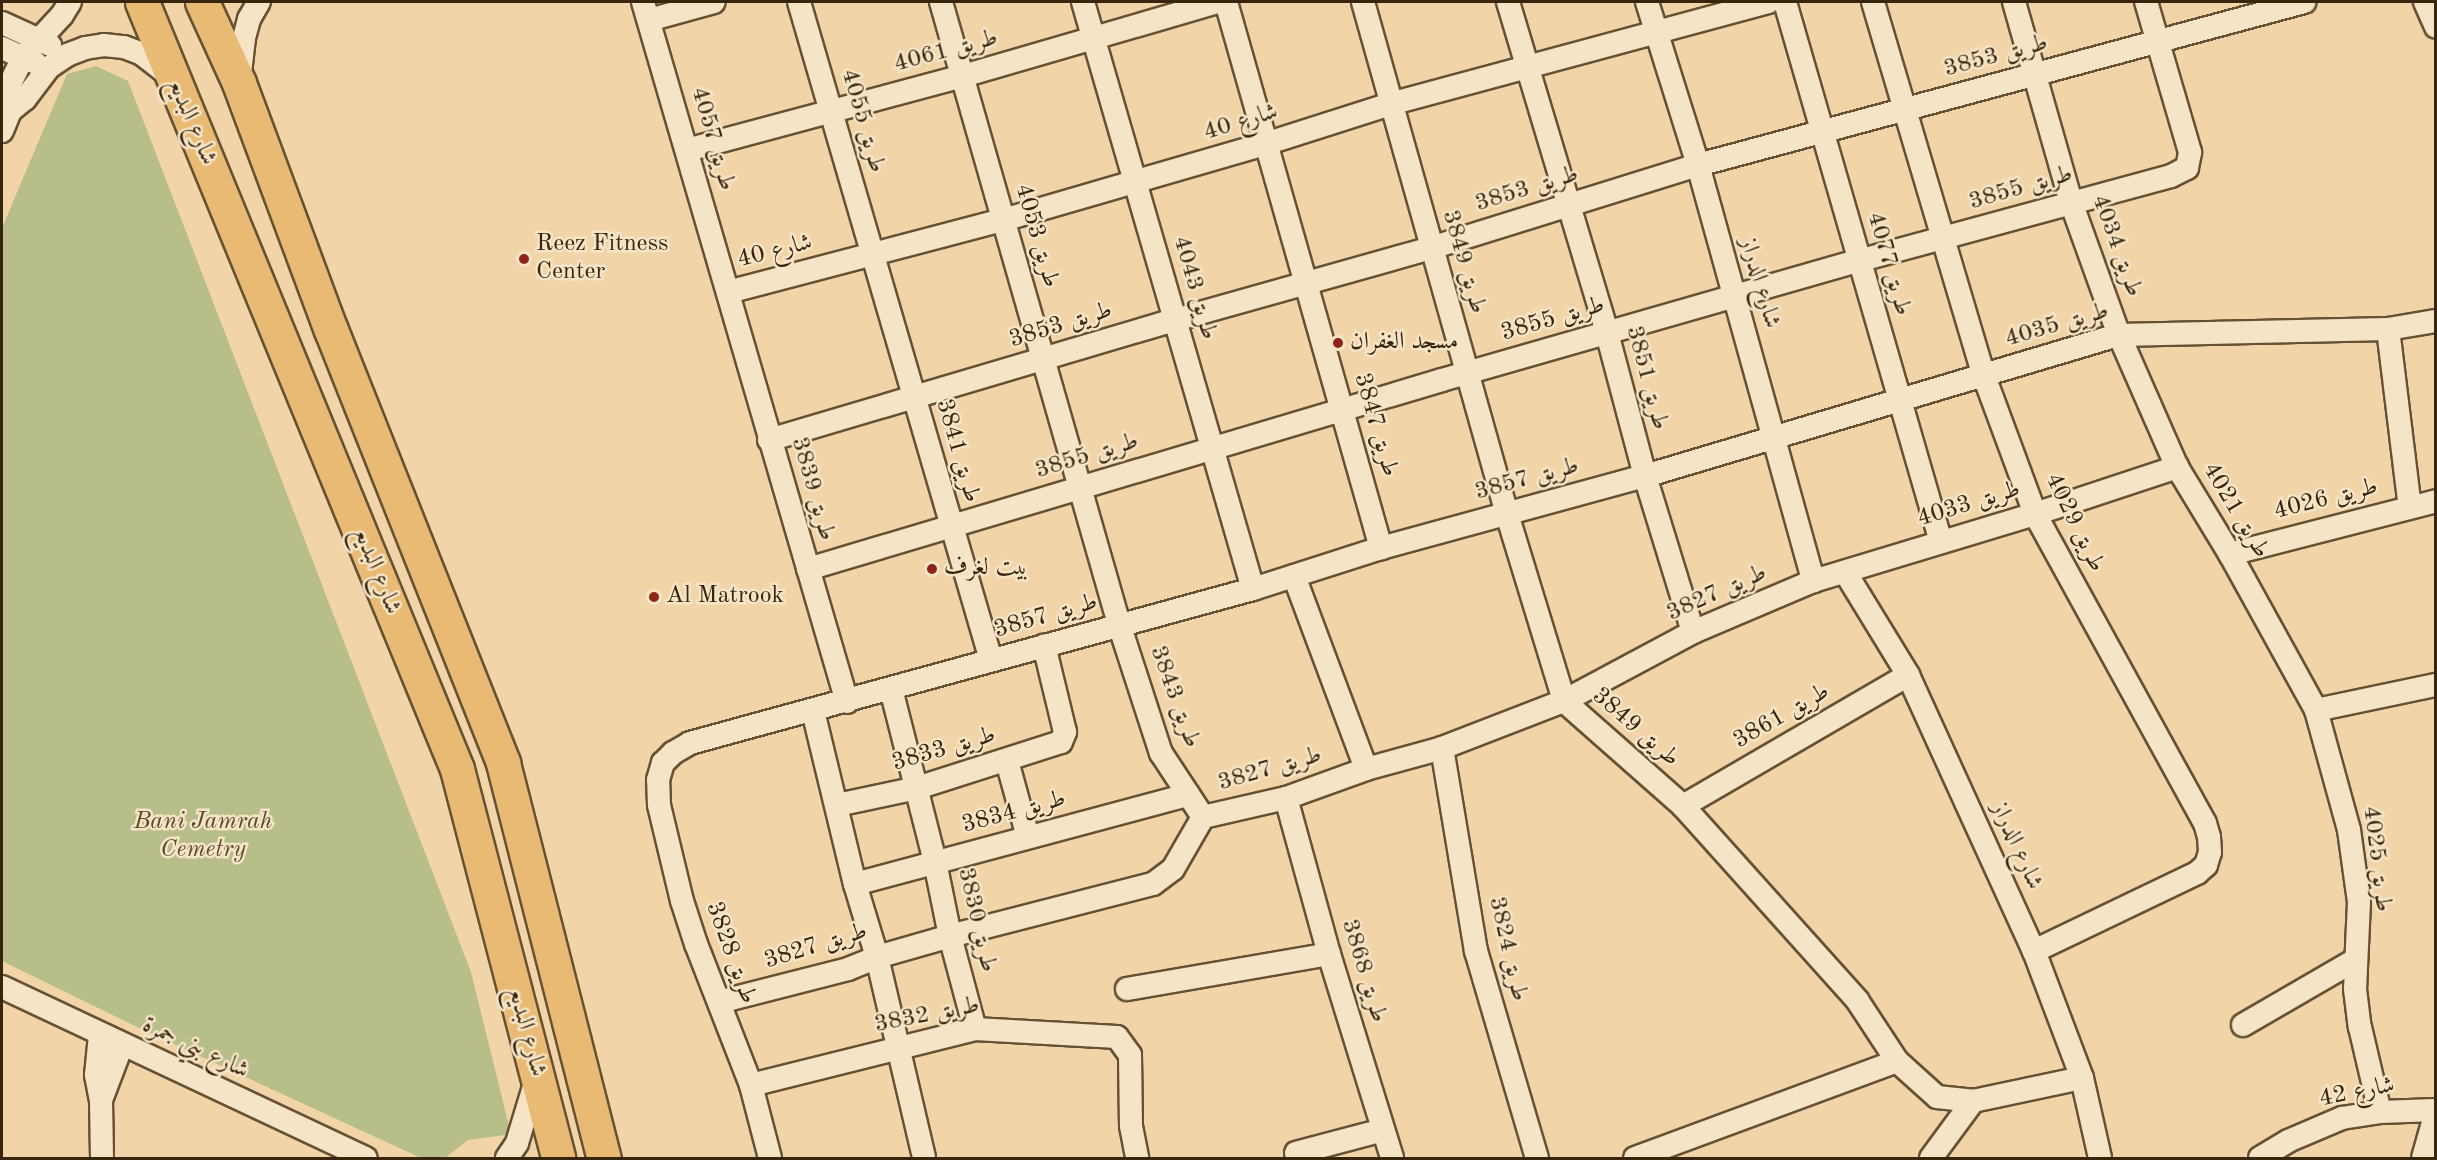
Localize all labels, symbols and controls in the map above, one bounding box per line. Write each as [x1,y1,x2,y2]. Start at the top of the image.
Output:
street label: طريق 4061 [891,24,1001,80]
street label: طريق 3853 [1941,29,2051,85]
street label: طريق 4055 [834,66,890,176]
street label: شارع البديع [160,74,222,170]
street label: طريق 4057 [684,84,740,194]
street label: شارع 40 [1200,98,1282,148]
street label: طريق 3853 [1472,161,1582,219]
street label: طريق 3855 [1966,161,2076,217]
street label: طريق 4053 [1008,181,1064,291]
street label: طريق 4034 [2084,191,2148,301]
street label: طريق 3849 [1435,207,1491,317]
street label: طريق 4077 [1860,209,1916,319]
street label: شارع 40 [735,229,815,275]
place label: Reez Fitness Center [536,231,668,287]
street label: طريق 4043 [1166,233,1222,343]
street label: شارع الدراز [1732,234,1786,332]
marker: Reez Fitness Center [517,252,531,266]
street label: طريق 3855 [1498,292,1608,348]
street label: طريق 3853 [1006,297,1116,355]
street label: طريق 4035 [2002,298,2112,354]
street label: طريق 3851 [1618,323,1674,433]
place label: مسجد الغفران [1350,329,1458,357]
marker: مسجد الغفران [1331,336,1345,350]
street label: طريق 3847 [1347,370,1403,480]
street label: طريق 3841 [929,396,985,506]
street label: طريق 3855 [1032,428,1142,486]
street label: طريق 3839 [784,434,840,544]
street label: طريق 3857 [1472,452,1582,508]
street label: طريق 4021 [2195,458,2275,564]
street label: طريق 4029 [2038,469,2110,577]
street label: طريق 4026 [2271,473,2381,527]
street label: طريق 4033 [1914,476,2024,534]
street label: شارع البديع [346,523,406,619]
place label: بيت لغرف [944,555,1028,583]
street label: طريق 3827 [1663,559,1771,629]
marker: بيت لغرف [925,562,939,576]
place label: Al Matrook [666,583,784,611]
street label: طريق 3857 [991,589,1101,645]
marker: Al Matrook [647,590,661,604]
street label: طريق 3843 [1142,642,1206,752]
street label: طريق 3861 [1729,678,1835,756]
street label: طريق 3849 [1585,682,1685,774]
street label: طريق 3833 [889,722,999,778]
street label: طريق 3827 [1215,742,1325,798]
street label: طريق 3834 [959,785,1069,841]
street label: شارع الدراز [1984,798,2048,894]
street label: طريق 4025 [2355,804,2397,914]
park label: Bani Jamrah Cemetry [134,809,272,865]
street label: طريق 3830 [950,865,1002,975]
street label: طريق 3824 [1481,894,1533,1004]
street label: طريق 3828 [698,898,762,1008]
street label: طريق 3868 [1334,916,1392,1026]
street label: طريق 3827 [761,918,871,976]
street label: شارع البديع [500,984,552,1080]
street label: طريق 3832 [872,992,982,1040]
street label: شارع بني جمرة [137,1012,253,1086]
street label: شارع 42 [2317,1072,2397,1114]

